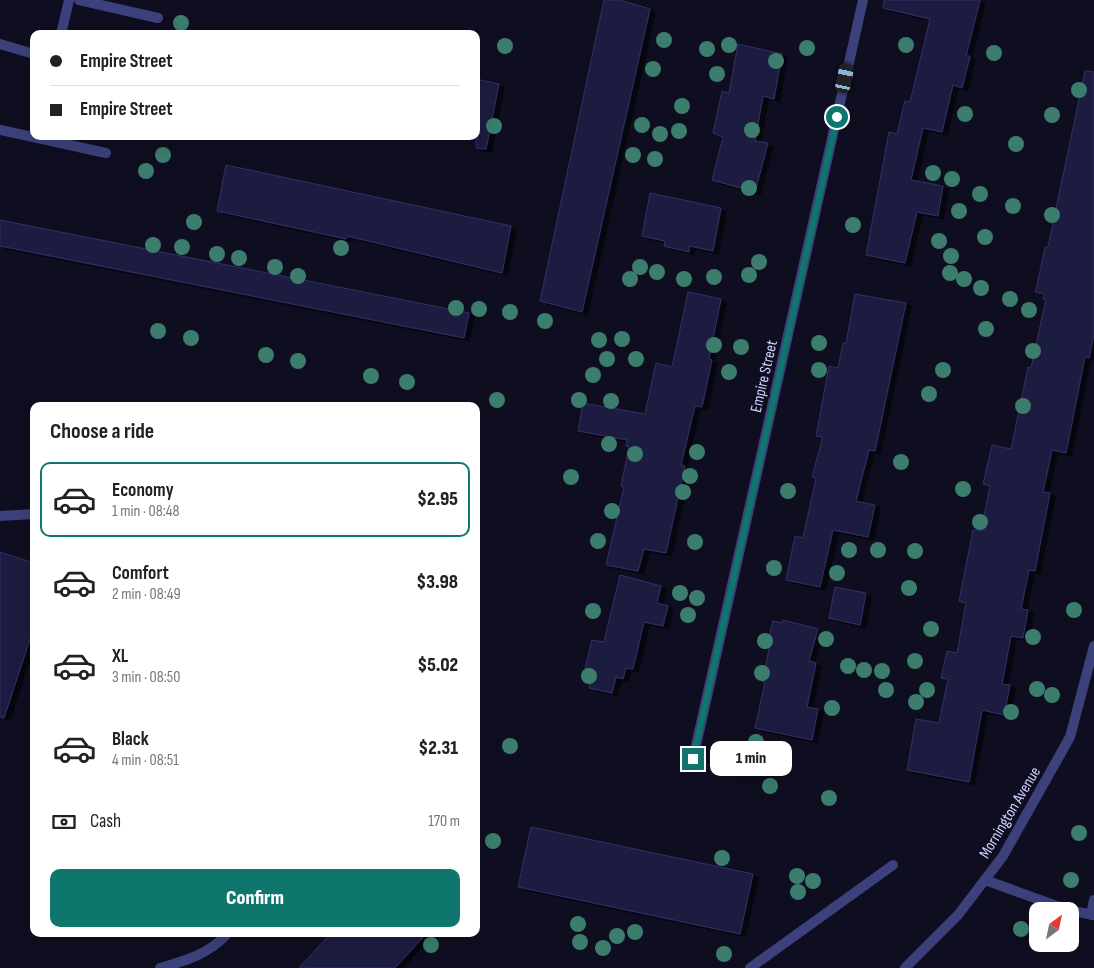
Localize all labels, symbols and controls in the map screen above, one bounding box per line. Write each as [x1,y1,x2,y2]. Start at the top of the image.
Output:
text: Empire Street [80,50,173,73]
car [834,62,855,94]
text: Empire Street [80,98,173,121]
route start [826,106,848,128]
street label: Empire Street [747,338,782,414]
text: Choose a ride [50,418,154,445]
icon: car [52,477,97,522]
text: Economy [112,479,174,502]
text: $2.95 [417,488,458,511]
text: 1 min · 08:48 [112,502,179,521]
icon: car [52,560,97,605]
text: Comfort [112,562,169,585]
text: $3.98 [416,571,458,594]
text: 2 min · 08:49 [112,585,180,604]
icon: car [52,643,97,688]
text: XL [112,645,128,668]
text: $5.02 [417,654,458,677]
text: 3 min · 08:50 [112,668,180,687]
icon: car [52,726,97,771]
text: Black [112,728,149,751]
text: $2.31 [418,737,458,760]
callout: 1 min [710,742,793,776]
route end [682,748,704,770]
text: 1 min [736,749,766,768]
text: 4 min · 08:51 [112,751,179,770]
street label: Mornington Avenue [975,763,1045,862]
icon: cash [50,808,78,836]
text: Cash [90,810,121,833]
text: 170 m [428,812,460,831]
button: Confirm [50,869,460,927]
north arrow [1029,902,1079,952]
map controls [1029,902,1079,952]

